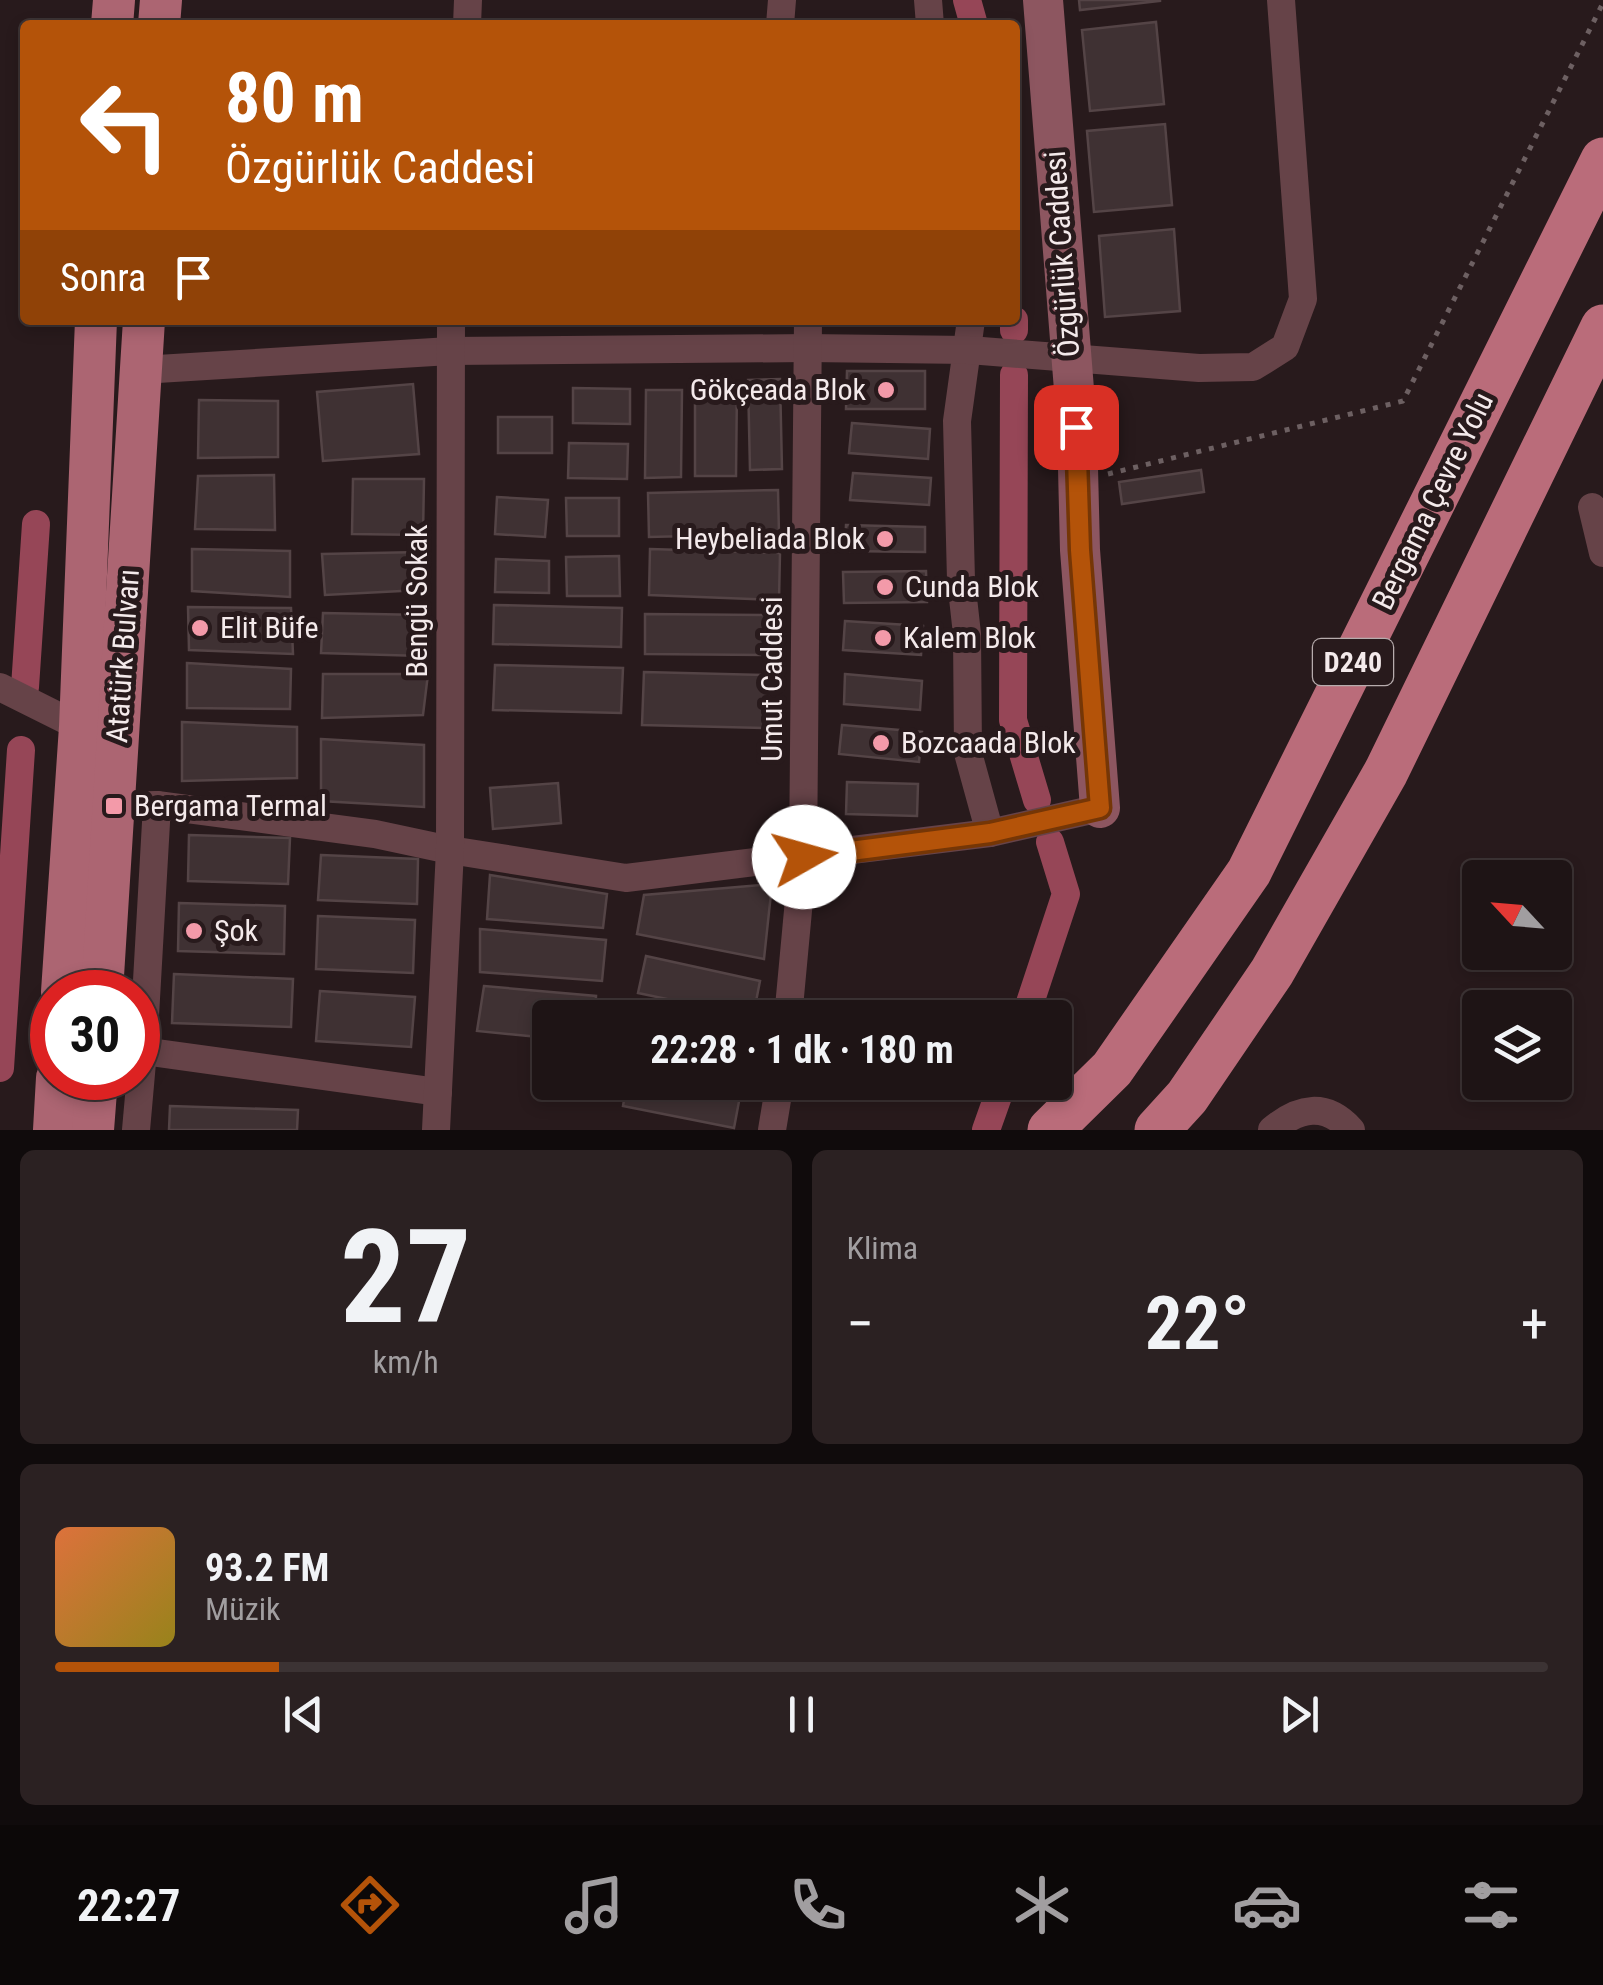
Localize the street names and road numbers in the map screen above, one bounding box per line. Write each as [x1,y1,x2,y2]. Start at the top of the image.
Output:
street label: Özgürlük Caddesi [1037,150,1086,358]
street label: Bergama Çevre Yolu [1365,387,1500,615]
street label: Bengü Sokak [399,524,434,678]
street label: Atatürk Bulvarı [99,568,146,744]
street label: Umut Caddesi [754,596,789,762]
road number: D240 [1313,639,1393,685]

